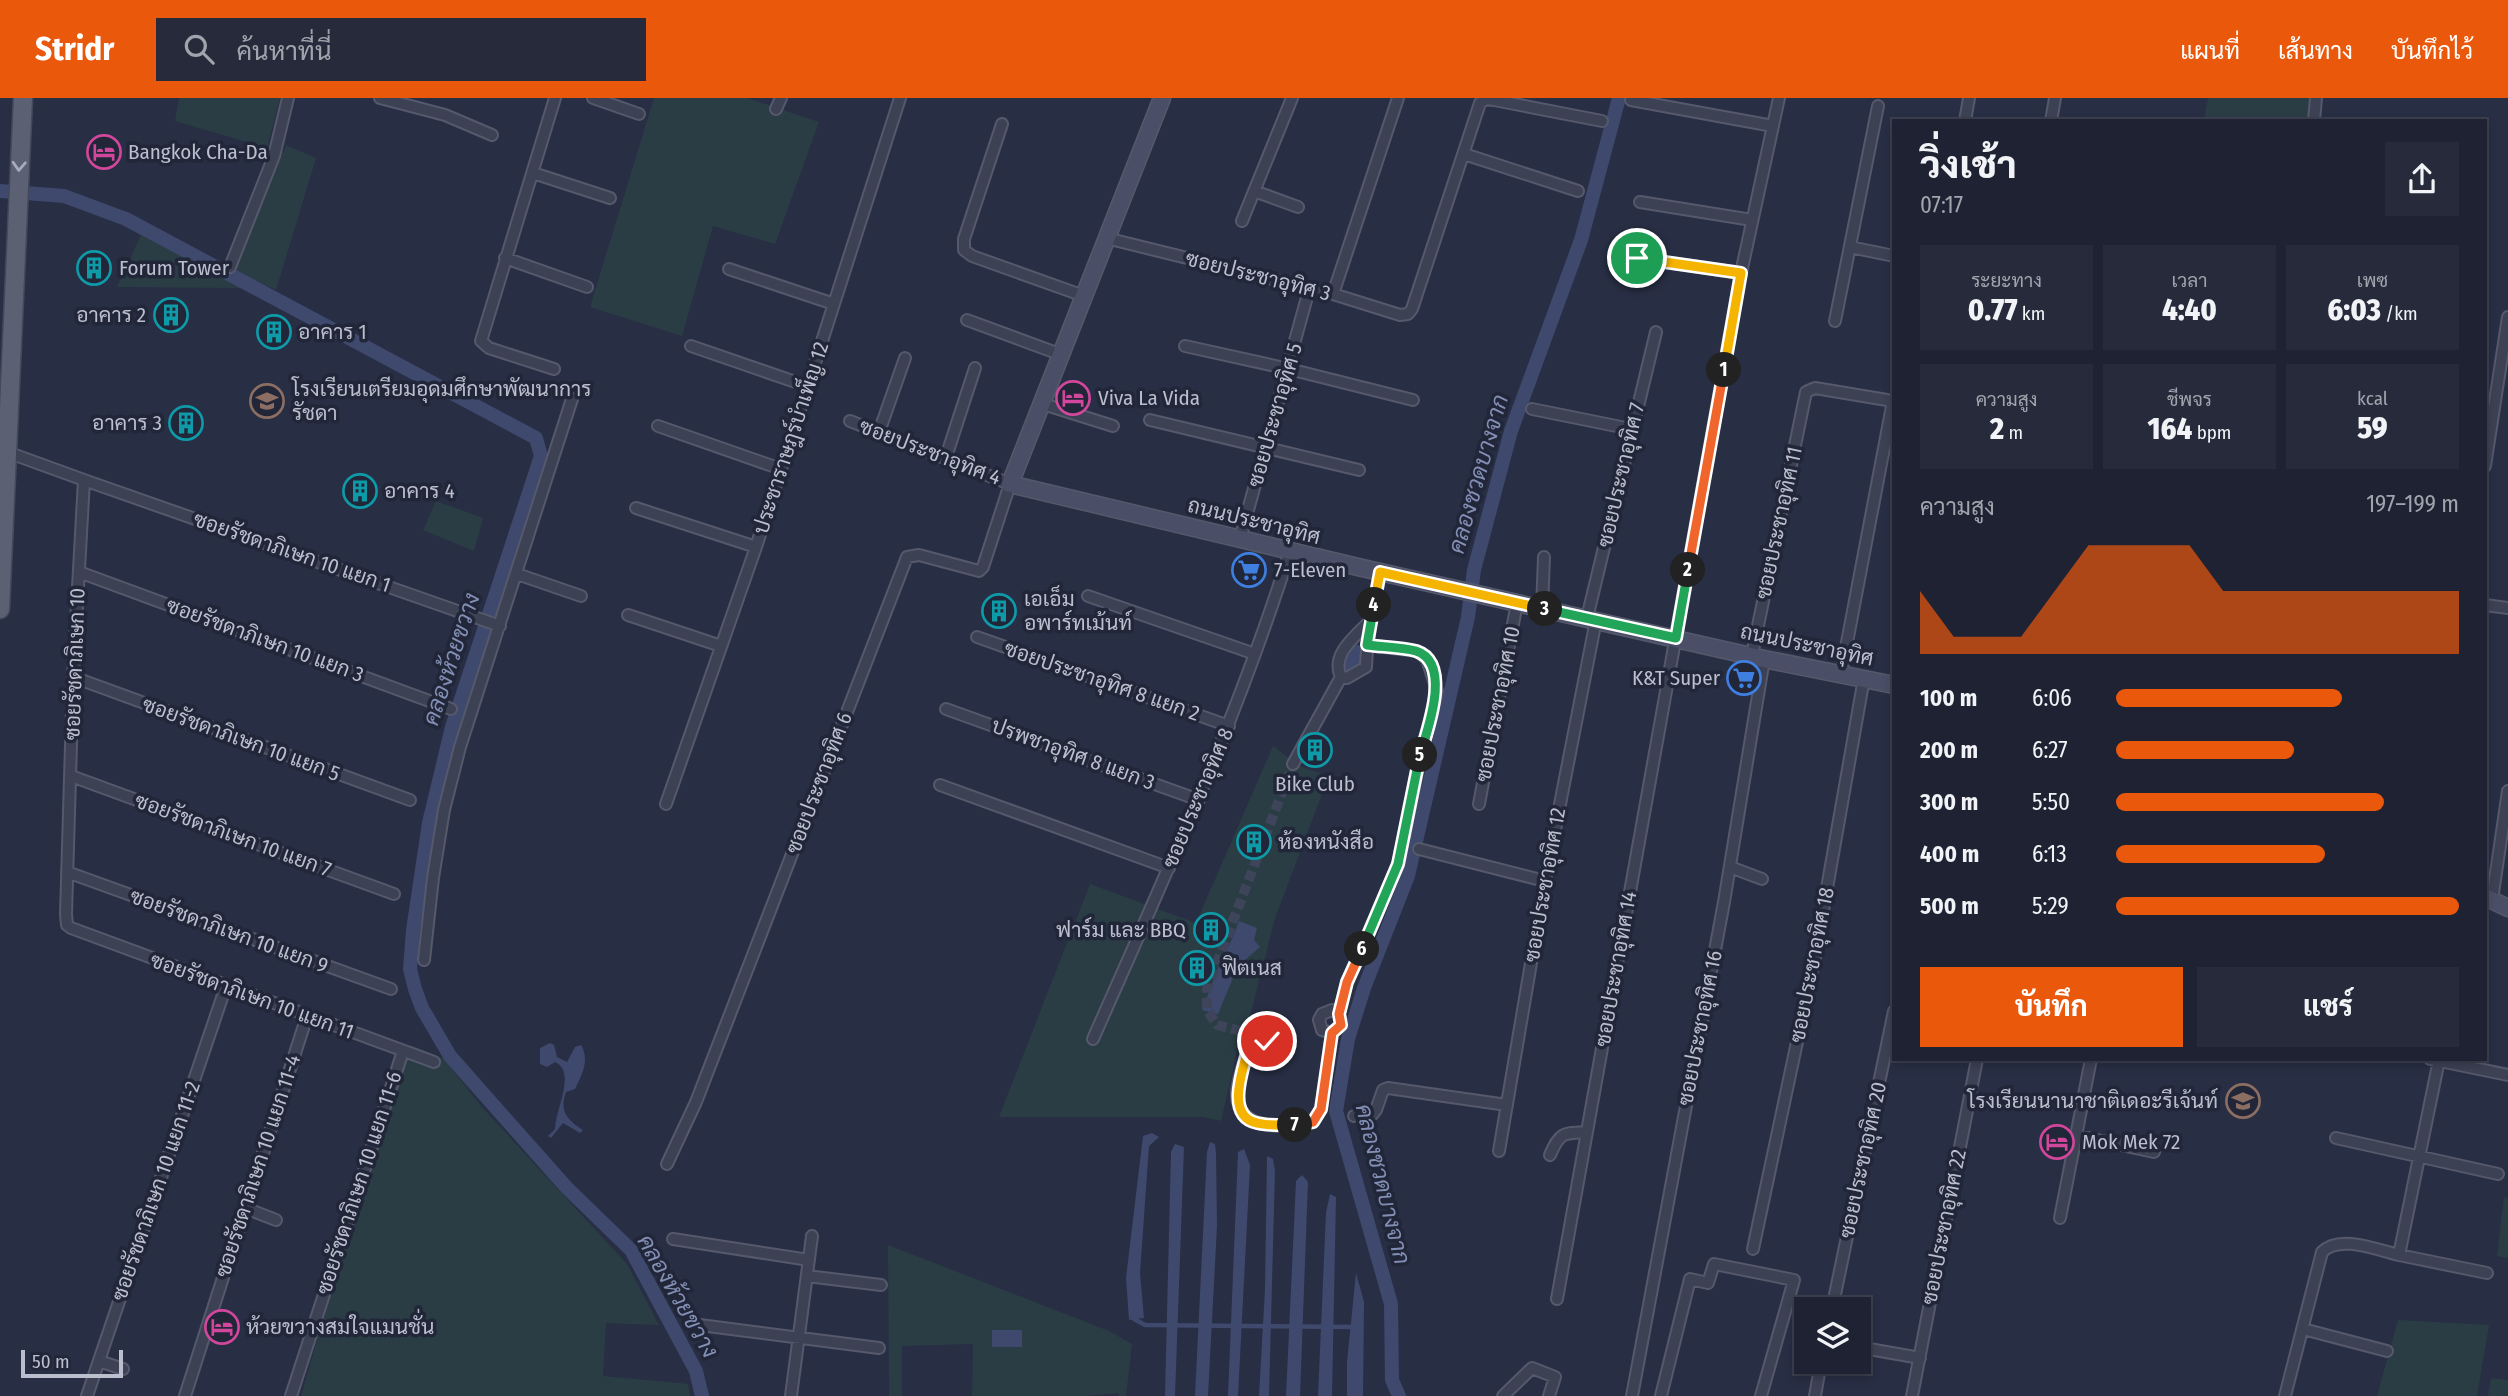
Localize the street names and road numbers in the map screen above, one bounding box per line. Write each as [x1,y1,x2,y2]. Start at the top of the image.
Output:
street label: ซอยประชาอุทิศ 3 [1183,245,1333,308]
street label: ประชาราษฎร์บำเพ็ญ 12 [746,338,835,538]
street label: ซอยประชาอุทิศ 5 [1242,340,1309,490]
street label: ซอยประชาอุทิศ 7 [1592,400,1651,550]
street label: ซอยประชาอุทิศ 4 [855,413,1004,492]
street label: ซอยประชาอุทิศ 11 [1750,444,1809,602]
street label: ถนนประชาอุทิศ [1185,492,1323,551]
street label: ซอยรัชดาภิเษก 10 แยก 1 [190,506,394,598]
street label: ซอยรัชดาภิเษก 10 [59,587,91,741]
street label: ซอยรัชดาภิเษก 10 แยก 3 [163,592,367,688]
street label: ถนนประชาอุทิศ [1738,618,1876,673]
street label: ซอยประชาอุทิศ 10 [1470,624,1527,784]
street label: ซอยประชาอุทิศ 8 แยก 2 [1001,635,1203,728]
street label: ซอยรัชดาภิเษก 10 แยก 5 [139,691,343,787]
street label: ซอยประชาอุทิศ 6 [780,709,859,858]
street label: ปรพชาอุทิศ 8 แยก 3 [988,712,1158,797]
street label: ซอยประชาอุทิศ 8 [1157,724,1240,872]
street label: ซอยรัชดาภิเษก 10 แยก 7 [131,787,335,883]
street label: ซอยประชาอุทิศ 12 [1519,806,1572,964]
street label: ซอยรัชดาภิเษก 10 แยก 9 [126,883,332,979]
street label: ซอยประชาอุทิศ 18 [1784,885,1841,1045]
street label: ซอยประชาอุทิศ 14 [1590,889,1643,1049]
street label: ซอยรัชดาภิเษก 10 แยก 11 [147,947,357,1045]
street label: ซอยประชาอุทิศ 16 [1672,948,1729,1108]
street label: ซอยรัชดาภิเษก 10 แยก 11-4 [210,1051,306,1281]
street label: ซอยรัชดาภิเษก 10 แยก 11-6 [311,1068,407,1298]
street label: ซอยรัชดาภิเษก 10 แยก 11-2 [106,1078,206,1304]
street label: ซอยประชาอุทิศ 20 [1834,1079,1893,1241]
street label: ซอยประชาอุทิศ 22 [1916,1147,1973,1307]

